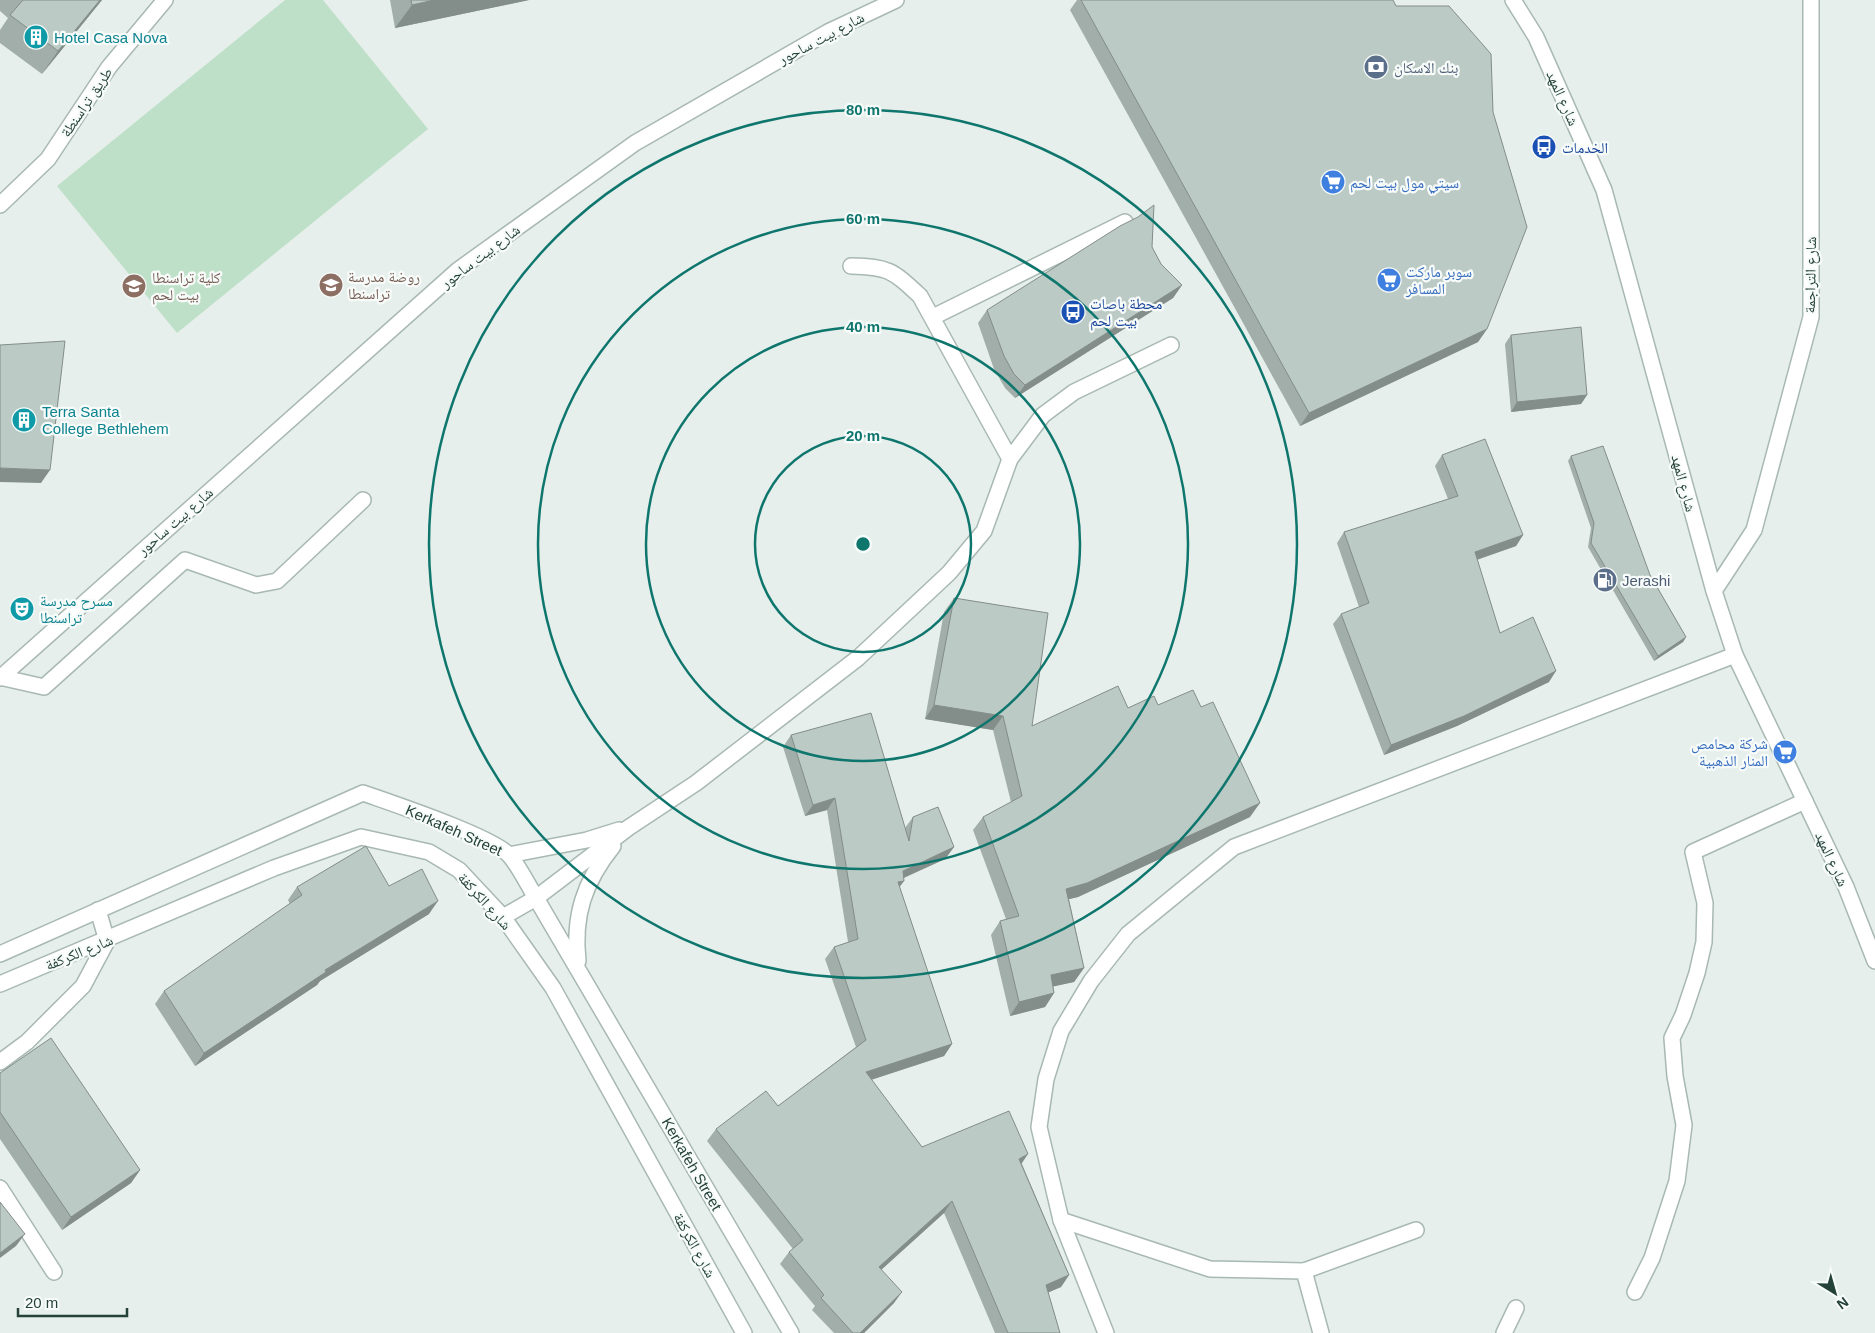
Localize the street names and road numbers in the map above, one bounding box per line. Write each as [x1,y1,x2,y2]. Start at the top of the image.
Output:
street label: شارع بيت ساحور [774,8,868,70]
street label: طريق تراسنطة [57,64,117,141]
street label: شارع المهد [1542,68,1583,129]
street label: شارع بيت ساحور [436,221,524,293]
street label: شارع التراجمة [1801,236,1821,314]
street label: شارع المهد [1666,453,1700,514]
street label: شارع بيت ساحور [133,483,218,561]
street label: Kerkafeh Street [403,801,506,859]
street label: شارع المهد [1810,829,1852,890]
street label: شارع الكركفة [453,869,515,935]
street label: شارع الكركفة [43,931,116,975]
street label: Kerkafeh Street [659,1115,726,1214]
street label: شارع الكركفة [669,1210,720,1281]

